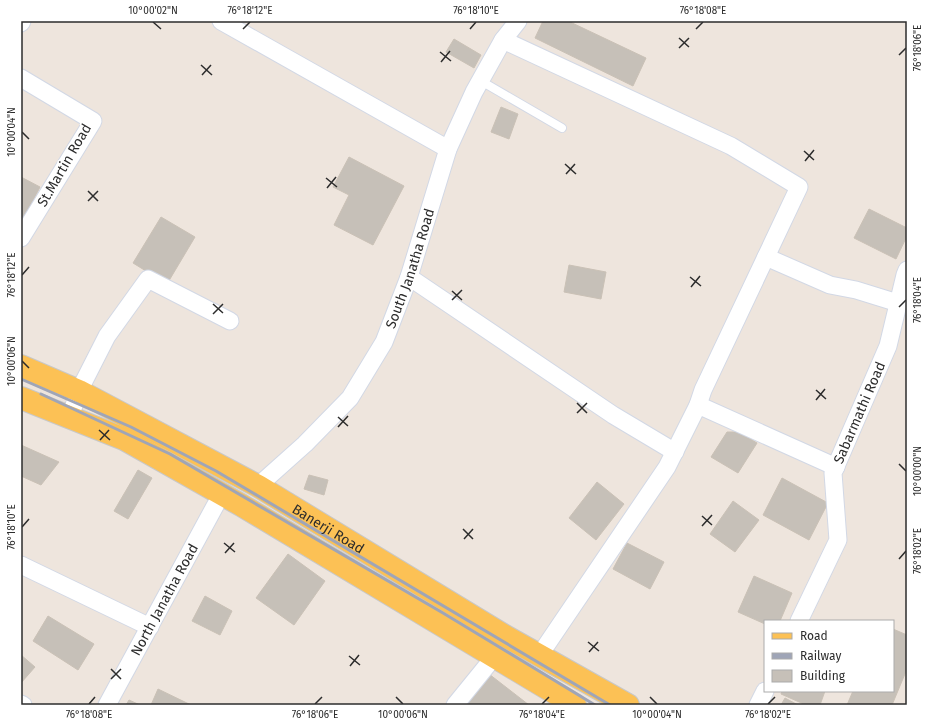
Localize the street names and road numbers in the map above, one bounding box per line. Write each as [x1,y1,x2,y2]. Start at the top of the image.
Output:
street label: St.Martin Road [34,121,95,210]
street label: South Janatha Road [382,206,438,331]
street label: Sabarmathi Road [830,359,889,466]
street label: Banerji Road [289,501,367,557]
street label: North Janatha Road [127,541,202,659]

